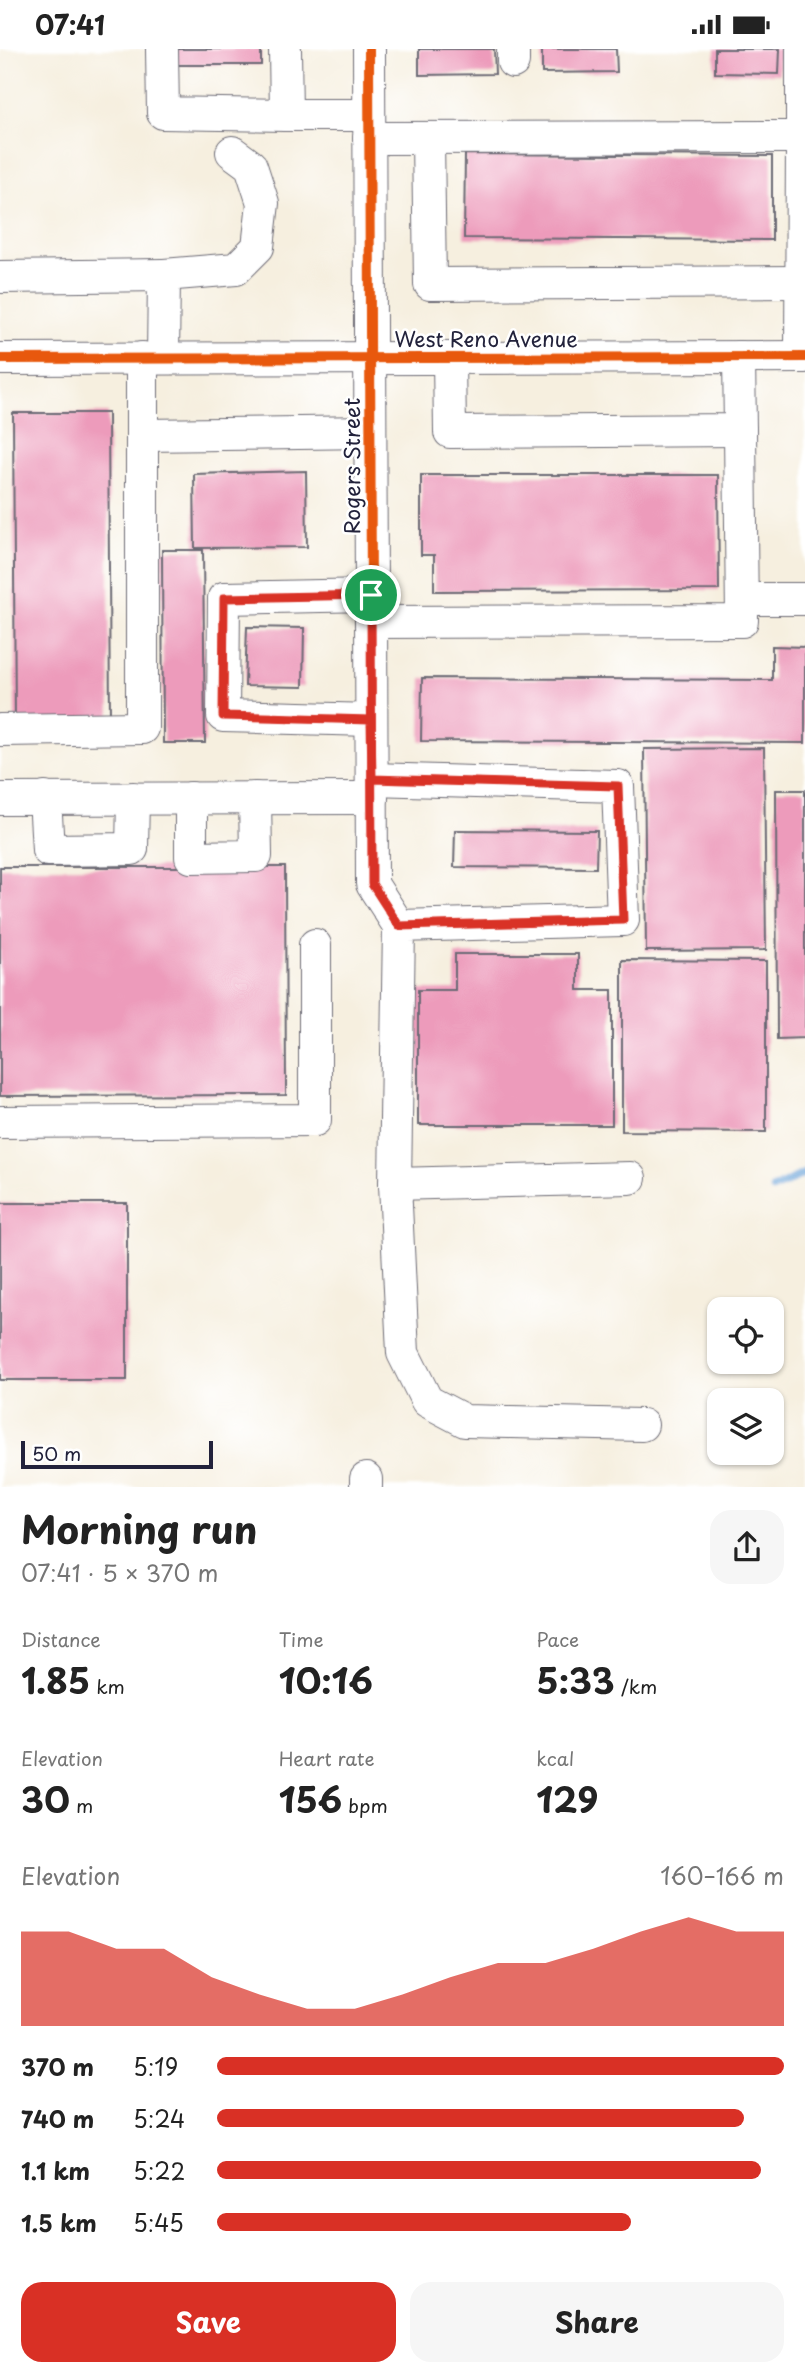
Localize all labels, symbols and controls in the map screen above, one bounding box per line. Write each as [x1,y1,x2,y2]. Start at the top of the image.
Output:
text: 07:41 [35,5,105,44]
street label: West Reno Avenue [394,322,578,354]
street label: Rogers Street [335,398,367,534]
pin [341,565,401,625]
icon: arrive [352,576,390,614]
map controls [707,1297,784,1465]
button: locate [707,1297,784,1374]
button: layers [707,1388,784,1465]
scale bar [21,1438,214,1470]
text: 50 m [32,1439,81,1467]
text: Morning run [21,1500,257,1557]
button: share [710,1510,784,1584]
text: 07:41 · 5 × 370 m [21,1555,218,1590]
text: Distance [21,1625,101,1653]
text: Time [279,1625,324,1653]
text: Pace [536,1625,579,1653]
text: 1.85 [21,1653,90,1706]
text: 10:16 [279,1653,373,1706]
text: 5:33 [536,1653,615,1706]
text: km [90,1672,125,1700]
text: /km [615,1672,657,1700]
text: Elevation [21,1744,103,1772]
text: Heart rate [279,1744,375,1772]
text: kcal [536,1744,574,1772]
text: 30 [21,1772,70,1825]
text: 156 [279,1772,342,1825]
text: 129 [536,1772,598,1825]
text: m [70,1791,93,1819]
text: bpm [342,1791,388,1819]
text: Elevation [21,1858,120,1893]
text: 160–166 m [660,1858,784,1893]
text: 370 m [21,2049,94,2084]
text: 5:19 [133,2049,178,2084]
text: 740 m [21,2101,94,2136]
text: 5:24 [133,2101,185,2136]
text: 1.1 km [21,2153,90,2188]
text: 5:22 [133,2153,185,2188]
text: 1.5 km [21,2205,97,2240]
text: 5:45 [133,2205,184,2240]
button: Save [21,2282,396,2362]
button: Share [410,2282,784,2362]

